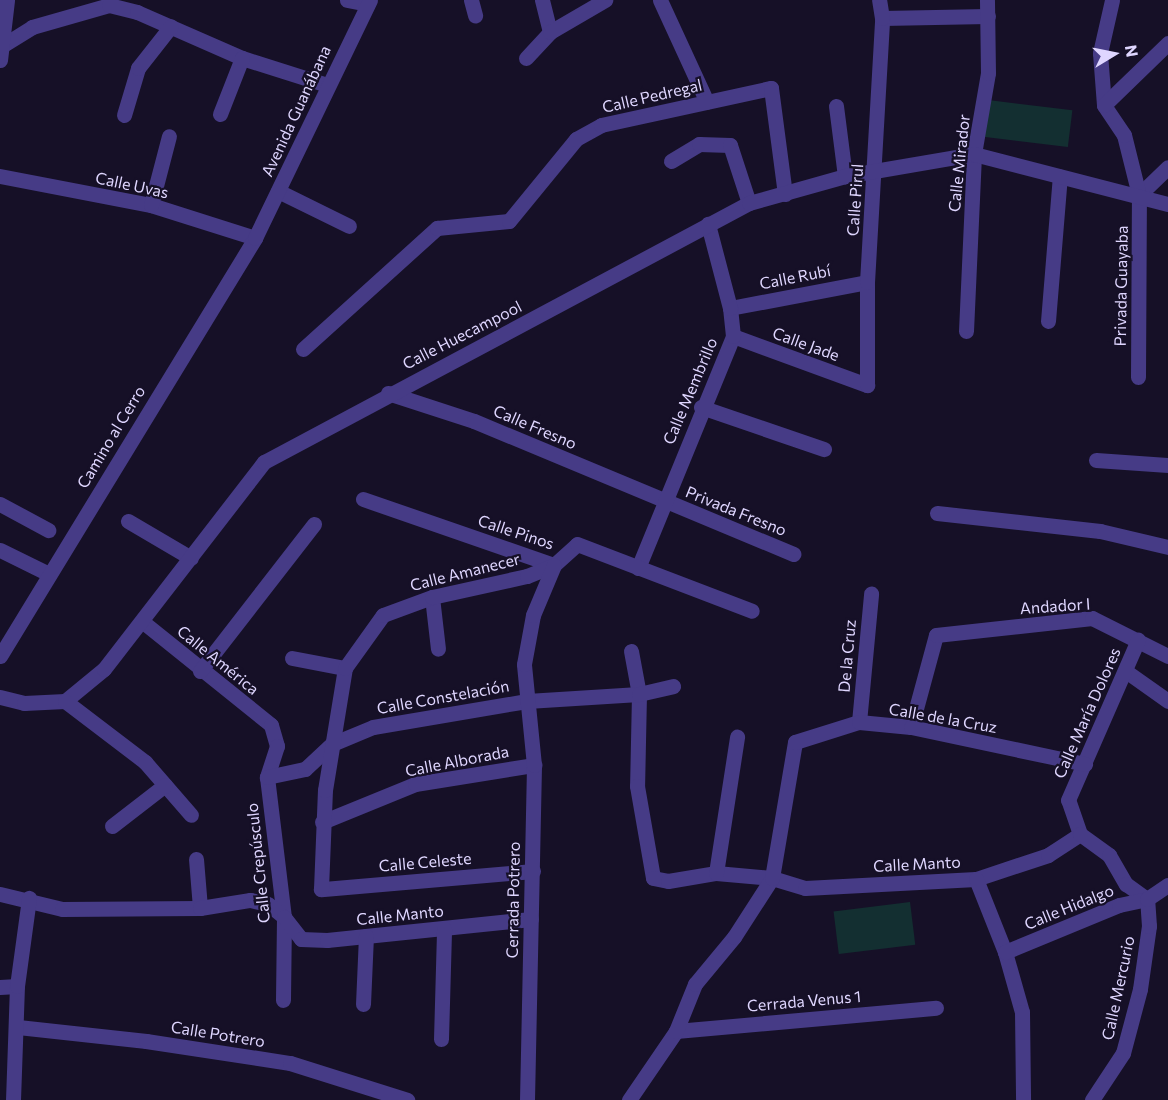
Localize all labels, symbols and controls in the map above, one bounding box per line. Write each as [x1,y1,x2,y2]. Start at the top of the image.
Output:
north arrow [1084,24,1144,84]
street label: Avenida Guanábana [257,42,335,180]
text: N [1122,43,1143,58]
street label: Calle Pedregal [600,75,704,117]
street label: Calle Mirador [944,113,974,213]
street label: Calle Pirul [843,163,867,237]
street label: Calle Uvas [94,168,170,202]
street label: Privada Guayaba [1110,225,1132,347]
street label: Calle Rubí [758,261,832,293]
street label: Calle Huecampool [399,297,525,373]
street label: Calle Jade [770,323,842,365]
street label: Calle Membrillo [659,335,721,447]
street label: Camino al Cerro [73,382,149,492]
street label: Calle Fresno [491,401,579,453]
street label: Privada Fresno [683,482,789,540]
street label: Calle Pinos [475,511,557,553]
street label: Calle Amanecer [408,549,522,595]
street label: Andador I [1019,594,1091,618]
street label: De la Cruz [834,619,860,693]
street label: Calle América [173,621,263,699]
street label: Calle María Dolores [1050,645,1124,781]
street label: Calle Constelación [375,676,511,718]
street label: Calle de la Cruz [887,699,999,737]
street label: Calle Alborada [403,742,511,780]
street label: Calle Crepúsculo [242,802,274,924]
street label: Cerrada Potrero [502,841,524,959]
street label: Calle Celeste [378,848,472,876]
street label: Calle Manto [873,852,961,876]
street label: Calle Hidalgo [1021,880,1117,934]
street label: Calle Manto [355,901,445,929]
street label: Calle Mercurio [1098,934,1138,1042]
street label: Cerrada Venus 1 [746,986,862,1016]
street label: Calle Potrero [170,1017,266,1051]

